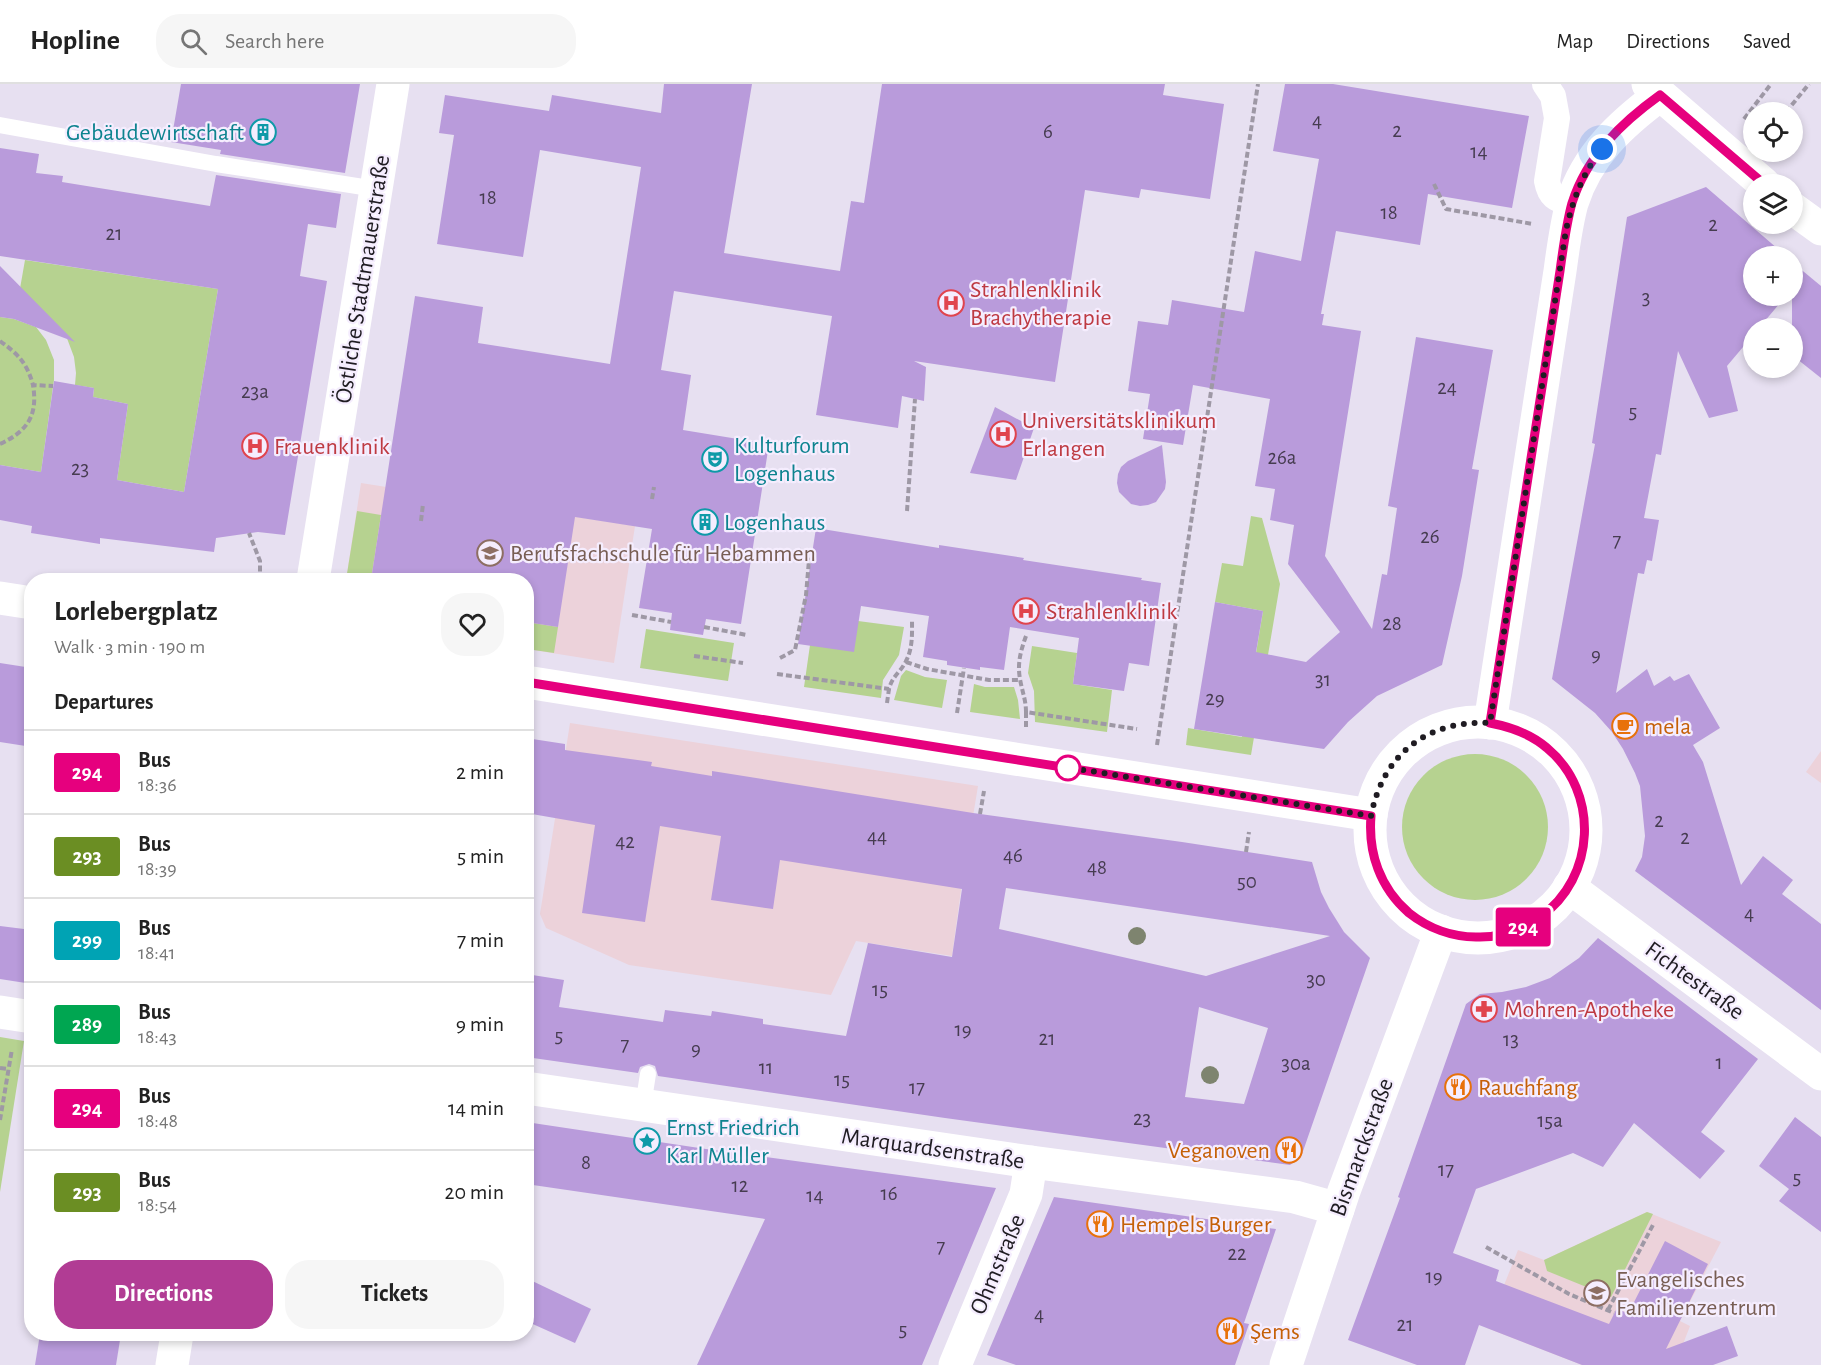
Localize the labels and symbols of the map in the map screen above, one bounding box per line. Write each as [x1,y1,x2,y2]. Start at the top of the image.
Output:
house number: 4 [1312,110,1322,131]
building icon: Gebäudewirtschaft [248,117,278,147]
house number: 2 [1392,120,1402,141]
place label: Gebäudewirtschaft [66,121,244,145]
house number: 6 [1043,121,1053,142]
your location [1587,134,1617,164]
house number: 14 [1470,141,1488,162]
street label: Östliche Stadtmauerstraße [330,153,394,405]
house number: 18 [479,187,497,208]
house number: 18 [1380,202,1398,223]
house number: 2 [1708,214,1718,235]
house number: 21 [106,223,122,244]
place label: Strahlenklinik Brachytherapie [970,278,1112,330]
house number: 3 [1642,287,1650,308]
hospital icon: Strahlenklinik Brachytherapie [936,288,966,318]
house number: 24 [1437,377,1457,398]
house number: 23a [241,381,269,402]
house number: 5 [1629,401,1637,422]
place label: Universitätsklinikum Erlangen [1022,409,1216,461]
hospital icon: Universitätsklinikum Erlangen [988,419,1018,449]
hospital icon: Frauenklinik [240,431,270,461]
place label: Kulturforum Logenhaus [734,434,850,486]
place label: Frauenklinik [274,435,390,459]
theatre icon: Kulturforum Logenhaus [700,444,730,474]
house number: 26a [1267,447,1297,468]
house number: 23 [71,458,89,479]
building icon: Logenhaus [690,507,720,537]
place label: Logenhaus [724,511,825,535]
house number: 26 [1420,526,1440,547]
house number: 7 [1613,530,1622,551]
school or university icon: Berufsfachschule für Hebammen [475,538,505,568]
place label: Berufsfachschule für Hebammen [510,542,816,566]
hospital icon: Strahlenklinik [1011,596,1041,626]
place label: Strahlenklinik [1046,600,1177,624]
house number: 28 [1382,613,1402,634]
house number: 9 [1591,644,1601,665]
house number: 31 [1315,669,1331,690]
house number: 29 [1205,688,1225,709]
cafe icon: mela [1610,711,1640,741]
place label: mela [1644,715,1691,739]
unlabelled marker [1055,755,1081,781]
house number: 2 [1654,810,1664,831]
house number: 44 [867,826,887,847]
house number: 2 [1680,827,1690,848]
house number: 42 [615,831,635,852]
house number: 46 [1003,845,1023,866]
house number: 48 [1087,857,1107,878]
house number: 50 [1237,871,1257,892]
house number: 4 [1744,903,1754,924]
line badge: 294 [1488,908,1558,946]
street label: Fichtestraße [1641,937,1748,1025]
house number: 30 [1306,969,1326,990]
house number: 15 [872,979,888,1000]
pharmacy icon: Mohren-Apotheke [1469,994,1499,1024]
place label: Mohren-Apotheke [1504,998,1674,1022]
house number: 19 [954,1019,972,1040]
house number: 5 [555,1025,563,1046]
house number: 21 [1039,1028,1055,1049]
house number: 13 [1503,1029,1519,1050]
house number: 7 [621,1034,630,1055]
house number: 9 [691,1038,701,1059]
house number: 1 [1715,1052,1723,1073]
house number: 30a [1281,1053,1311,1074]
house number: 11 [759,1057,773,1078]
house number: 15 [834,1069,850,1090]
restaurant icon: Rauchfang [1443,1072,1473,1102]
street label: Bismarckstraße [1326,1075,1398,1220]
place label: Rauchfang [1478,1076,1578,1100]
house number: 17 [909,1077,925,1098]
house number: 23 [1133,1108,1151,1129]
house number: 15a [1537,1110,1563,1131]
place label: Ernst Friedrich Karl Müller [666,1116,800,1168]
street label: Marquardsenstraße [840,1124,1026,1174]
place icon: Ernst Friedrich Karl Müller [632,1126,662,1156]
restaurant icon: Veganoven [1274,1135,1304,1165]
place label: Veganoven [1167,1139,1270,1163]
house number: 8 [581,1152,591,1173]
house number: 17 [1438,1159,1454,1180]
house number: 5 [1793,1167,1801,1188]
house number: 12 [732,1175,748,1196]
house number: 16 [880,1183,898,1204]
house number: 14 [806,1185,824,1206]
restaurant icon: Hempels Burger [1085,1209,1115,1239]
street label: Ohmstraße [966,1211,1030,1318]
place label: Hempels Burger [1120,1213,1272,1237]
house number: 7 [937,1236,946,1257]
house number: 22 [1227,1243,1247,1264]
house number: 19 [1425,1266,1443,1287]
place label: Evangelisches Familienzentrum [1616,1268,1776,1320]
school or university icon: Evangelisches Familienzentrum [1582,1278,1612,1308]
house number: 4 [1034,1304,1044,1325]
house number: 21 [1397,1314,1413,1335]
restaurant icon: Şems [1215,1316,1245,1346]
house number: 5 [899,1319,907,1340]
place label: Şems [1250,1320,1300,1344]

